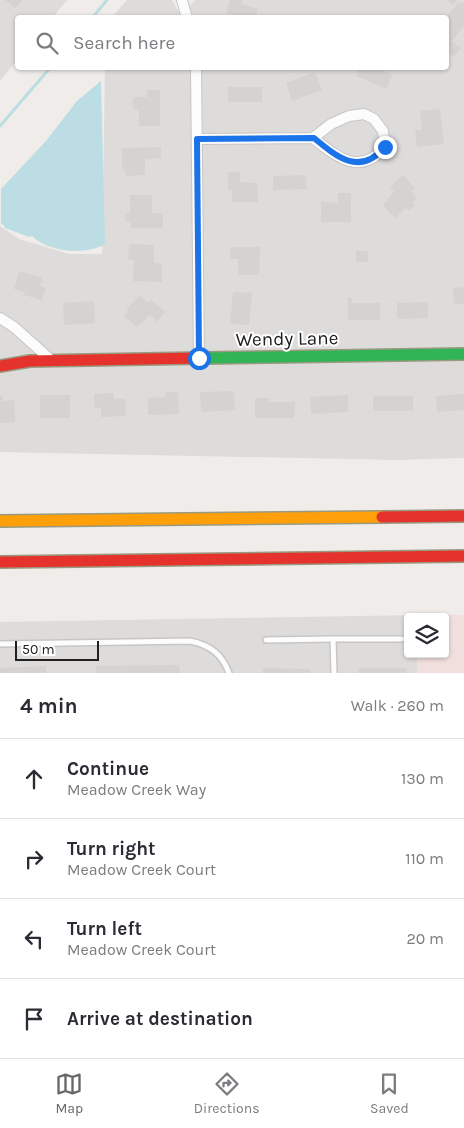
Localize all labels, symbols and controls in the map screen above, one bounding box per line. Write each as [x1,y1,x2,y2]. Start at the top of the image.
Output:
search box [15,15,449,70]
icon: search [33,29,61,57]
text: Search here [73,32,175,54]
route end [374,136,397,159]
street label: Wendy Lane [235,327,339,351]
route start [188,347,211,370]
map controls [404,613,449,658]
button: layers [404,613,449,658]
scale bar [15,638,99,661]
text: 50 m [22,641,55,658]
text: 4 min [20,694,78,718]
text: Walk · 260 m [351,696,444,715]
text: Continue [67,758,149,780]
icon: ahead [20,765,48,793]
text: 130 m [401,769,444,788]
text: Meadow Creek Way [67,780,206,799]
text: Turn right [67,838,156,860]
icon: right [20,845,48,873]
text: 110 m [405,849,444,868]
text: Meadow Creek Court [67,860,216,879]
text: Turn left [67,918,142,940]
icon: left [20,925,48,953]
text: 20 m [406,929,444,948]
text: Meadow Creek Court [67,940,216,959]
icon: arrive [20,1005,48,1033]
text: Arrive at destination [67,1008,253,1030]
tab: Map [55,1070,83,1117]
tab: Directions [194,1070,260,1117]
tab: Saved [370,1070,409,1117]

